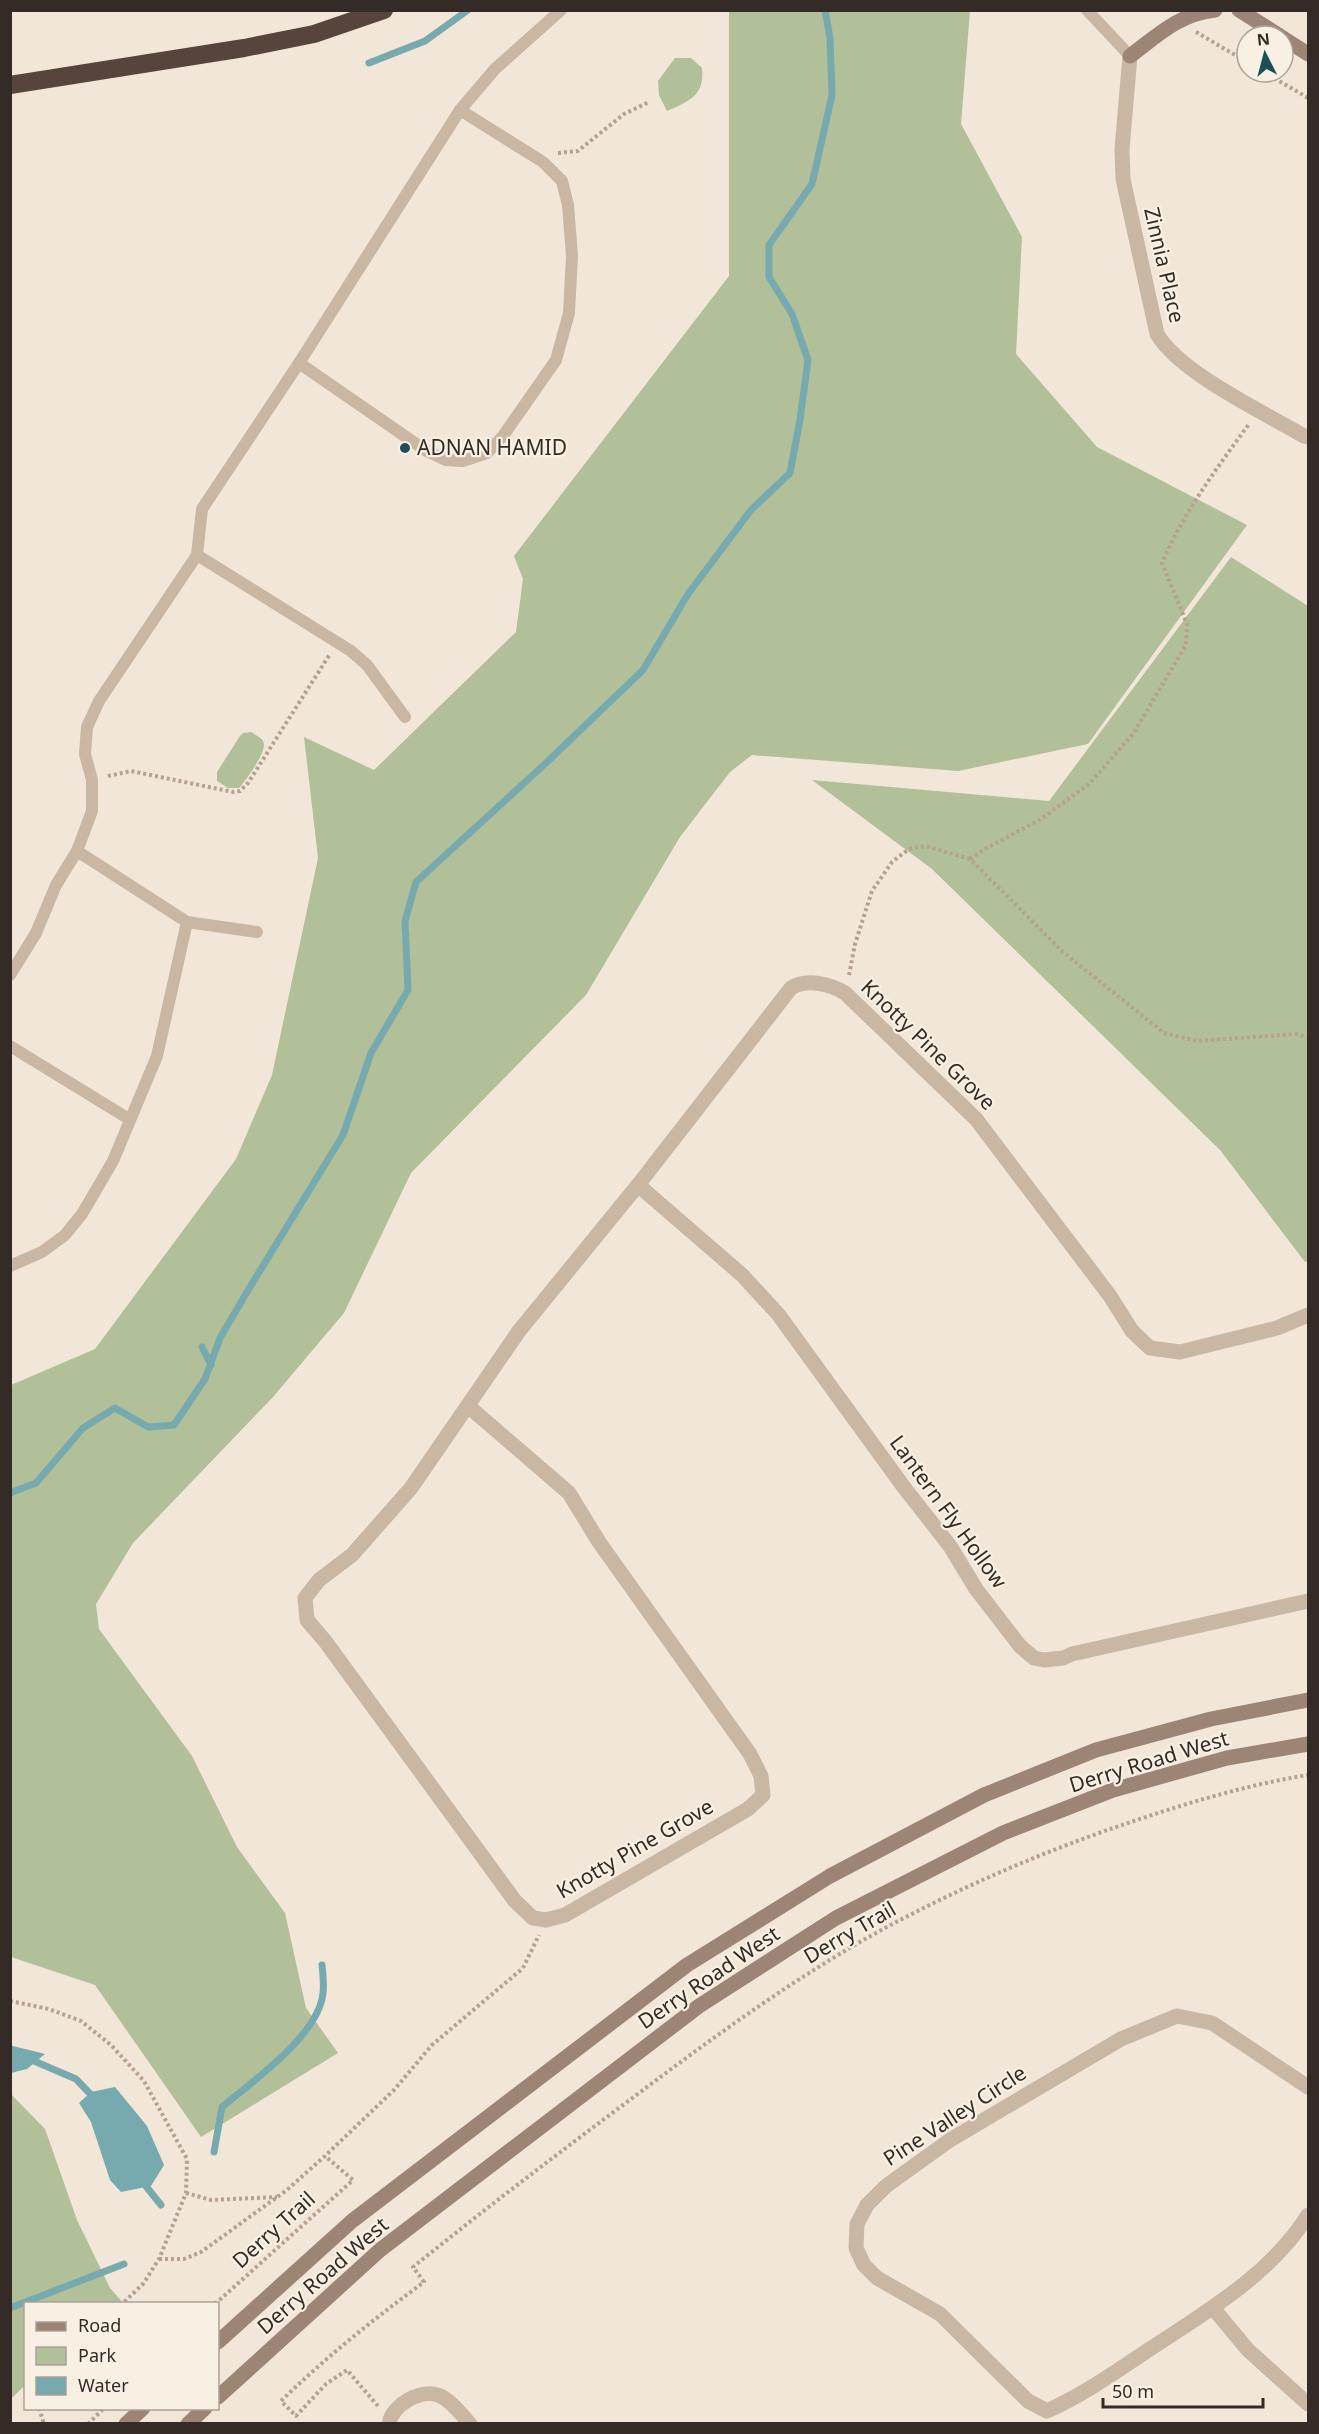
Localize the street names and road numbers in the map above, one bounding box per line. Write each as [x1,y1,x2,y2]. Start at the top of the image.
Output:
street label: Zinnia Place [1138,204,1192,325]
street label: Knotty Pine Grove [855,973,1002,1116]
street label: Lantern Fly Hollow [884,1429,1014,1594]
street label: Derry Road West [1066,1723,1232,1799]
street label: Knotty Pine Grove [551,1792,718,1904]
street label: Derry Trail [798,1894,901,1970]
street label: Derry Road West [632,1919,785,2035]
street label: Pine Valley Circle [878,2058,1031,2172]
street label: Derry Trail [226,2185,321,2274]
street label: Derry Road West [251,2210,394,2340]

